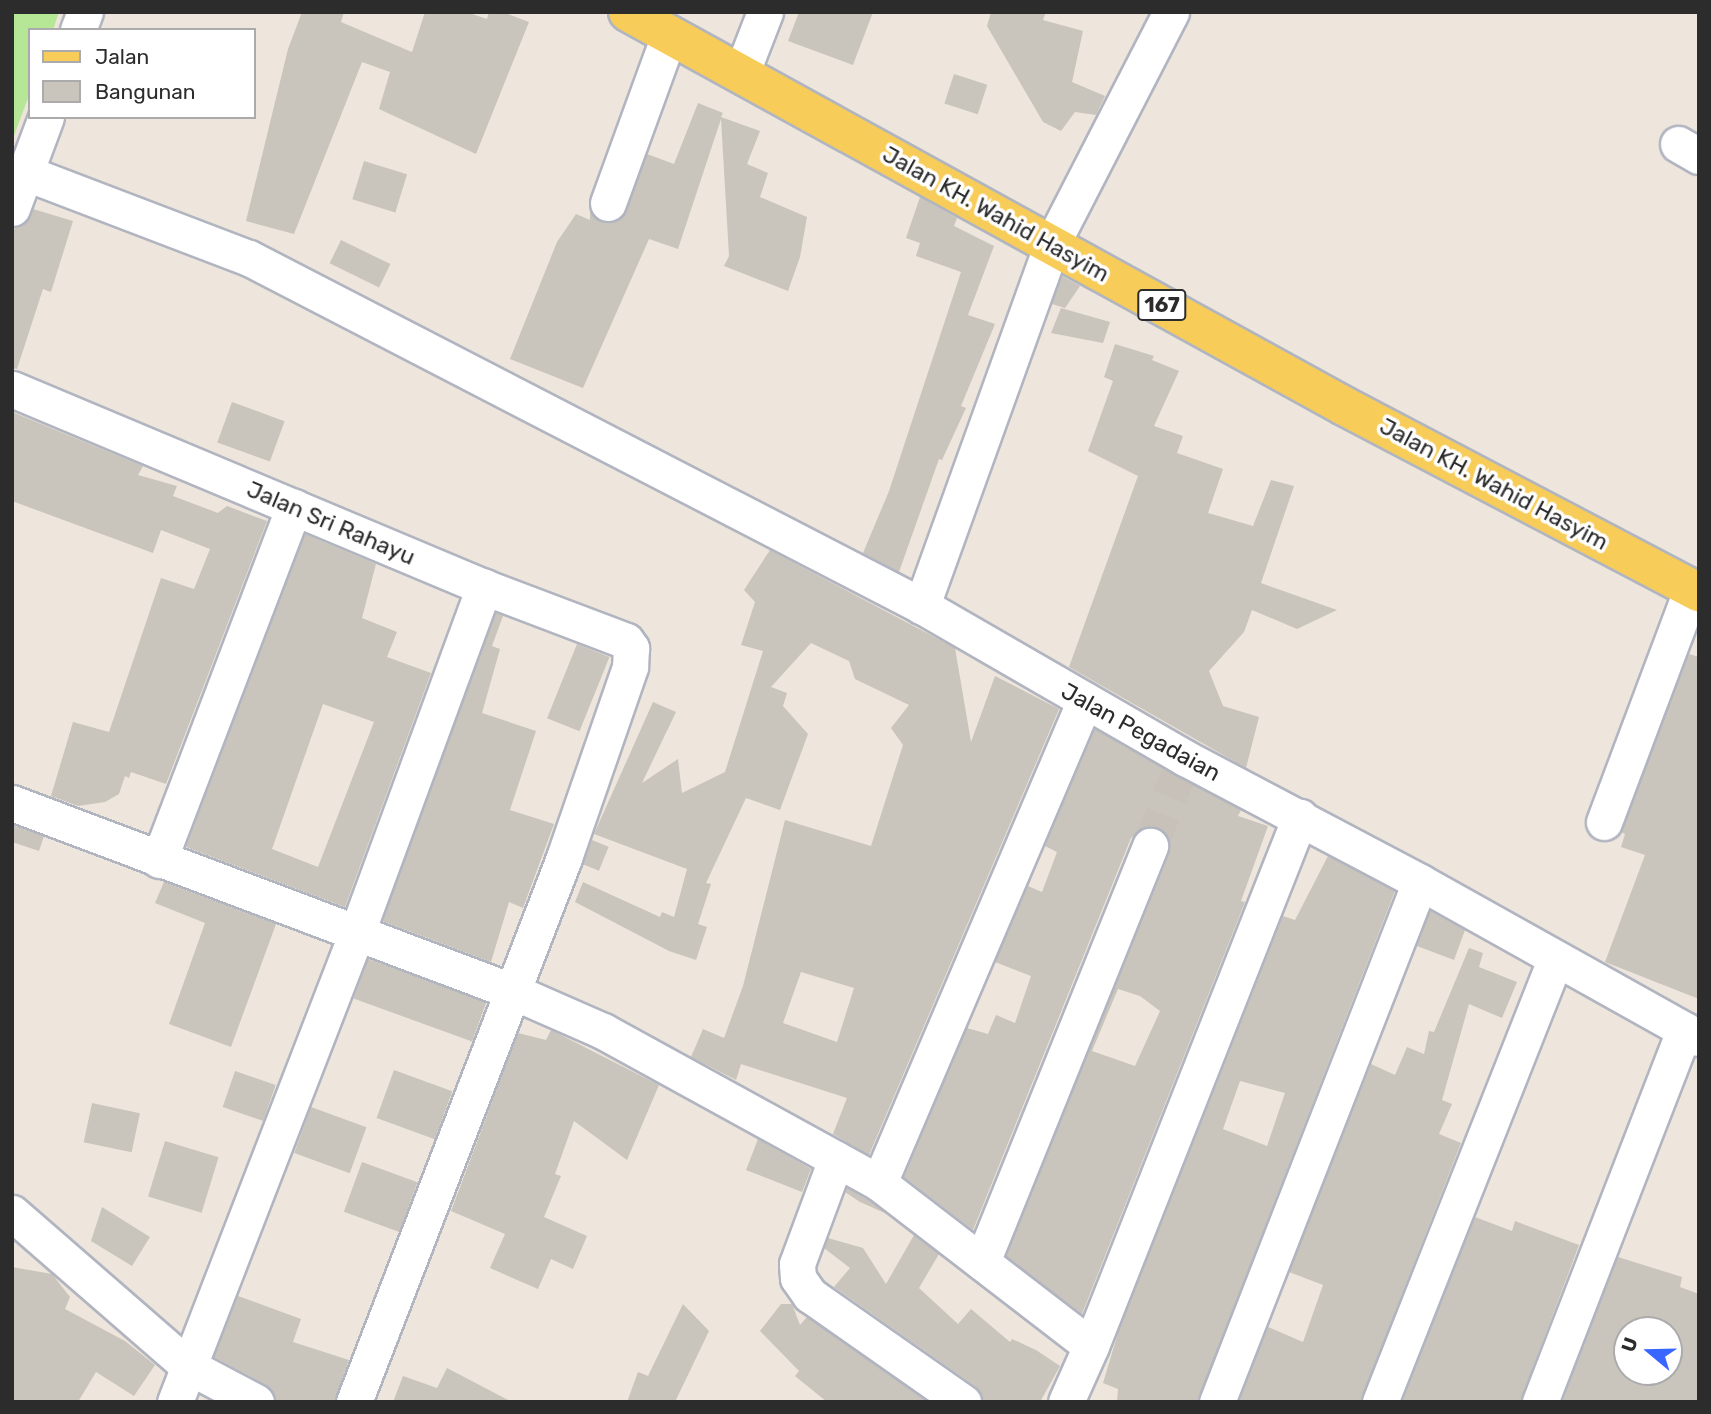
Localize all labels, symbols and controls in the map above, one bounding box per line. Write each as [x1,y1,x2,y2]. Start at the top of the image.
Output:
legend [28,28,256,119]
text: Jalan [95,44,149,69]
text: Bangunan [95,79,196,104]
street label: Jalan KH. Wahid Hasyim [878,140,1114,288]
road number: 167 [1136,288,1188,322]
street label: Jalan KH. Wahid Hasyim [1375,412,1613,556]
street label: Jalan Sri Rahayu [243,475,419,571]
street label: Jalan Pegadaian [1057,677,1225,787]
north arrow [1613,1316,1683,1386]
text: U [1616,1334,1643,1355]

